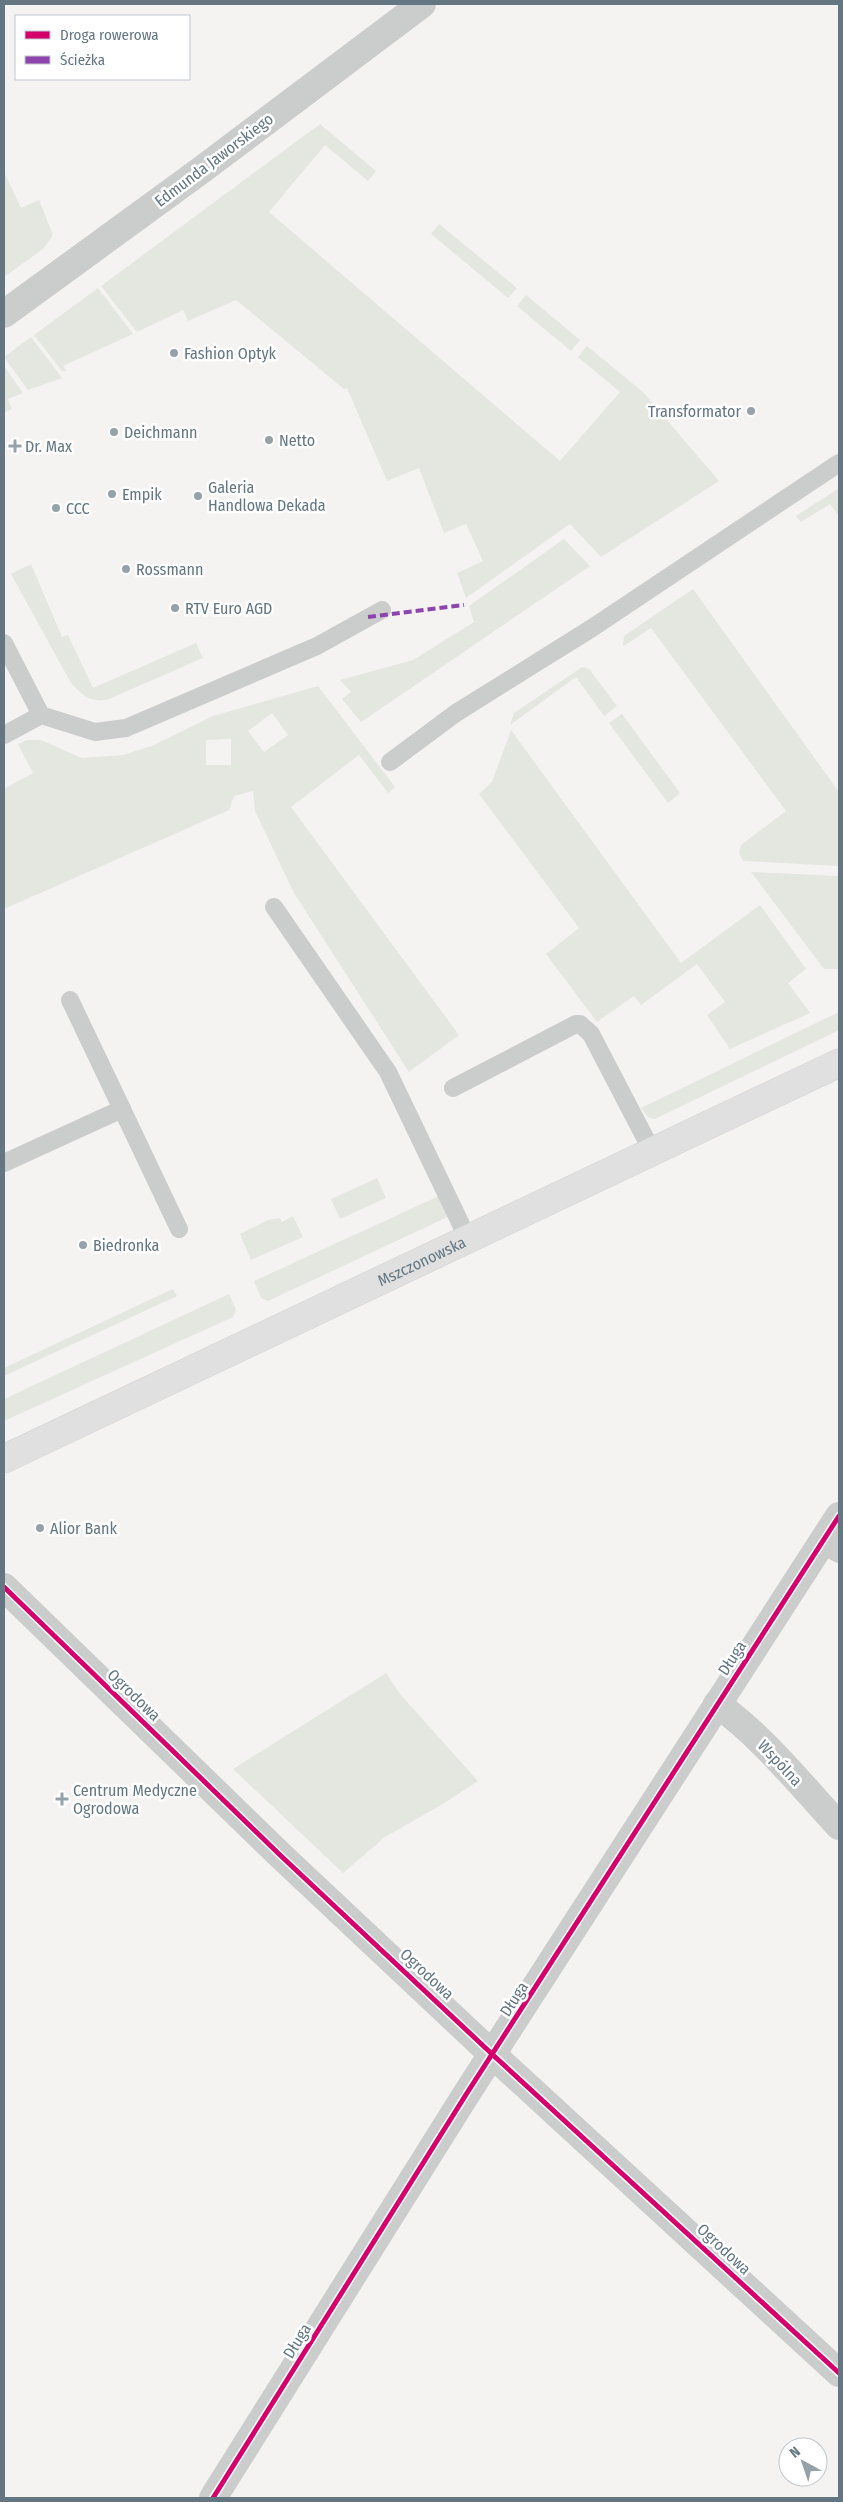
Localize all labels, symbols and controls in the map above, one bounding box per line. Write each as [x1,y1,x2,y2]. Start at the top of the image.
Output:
legend [15,15,190,80]
text: Droga rowerowa [60,26,159,44]
text: Ścieżka [60,51,105,69]
street label: Edmunda Jaworskiego [151,109,277,211]
place label: Fashion Optyk [184,344,277,363]
marker: Fashion Optyk [168,347,180,359]
place label: Transformator [648,402,741,421]
marker: Transformator [745,405,757,417]
place label: Deichmann [124,423,198,442]
marker: Deichmann [108,426,120,438]
place label: Netto [279,431,315,450]
marker: Netto [263,434,275,446]
place label: Dr. Max [25,437,72,456]
marker: Dr. Max [9,440,21,452]
place label: Galeria Handlowa Dekada [208,478,326,515]
place label: Empik [122,485,162,504]
marker: Empik [106,488,118,500]
marker: Galeria Handlowa Dekada [192,490,204,502]
place label: CCC [66,499,90,518]
marker: CCC [50,502,62,514]
place label: Rossmann [136,560,203,579]
marker: Rossmann [120,563,132,575]
place label: RTV Euro AGD [185,599,272,618]
marker: RTV Euro AGD [169,602,181,614]
street label: Mszczonowska [374,1232,469,1290]
place label: Biedronka [93,1236,159,1255]
marker: Biedronka [77,1239,89,1251]
place label: Alior Bank [50,1519,117,1538]
marker: Alior Bank [34,1522,46,1534]
street label: Długa [714,1637,750,1679]
street label: Ogrodowa [104,1665,165,1725]
street label: Wspólna [754,1736,806,1790]
place label: Centrum Medyczne Ogrodowa [73,1781,197,1818]
marker: Centrum Medyczne Ogrodowa [55,1792,69,1806]
street label: Ogrodowa [396,1944,458,2004]
street label: Długa [496,1978,532,2020]
street label: Ogrodowa [693,2219,755,2279]
street label: Długa [279,2320,315,2362]
north arrow [778,2437,828,2487]
text: N [786,2443,804,2462]

